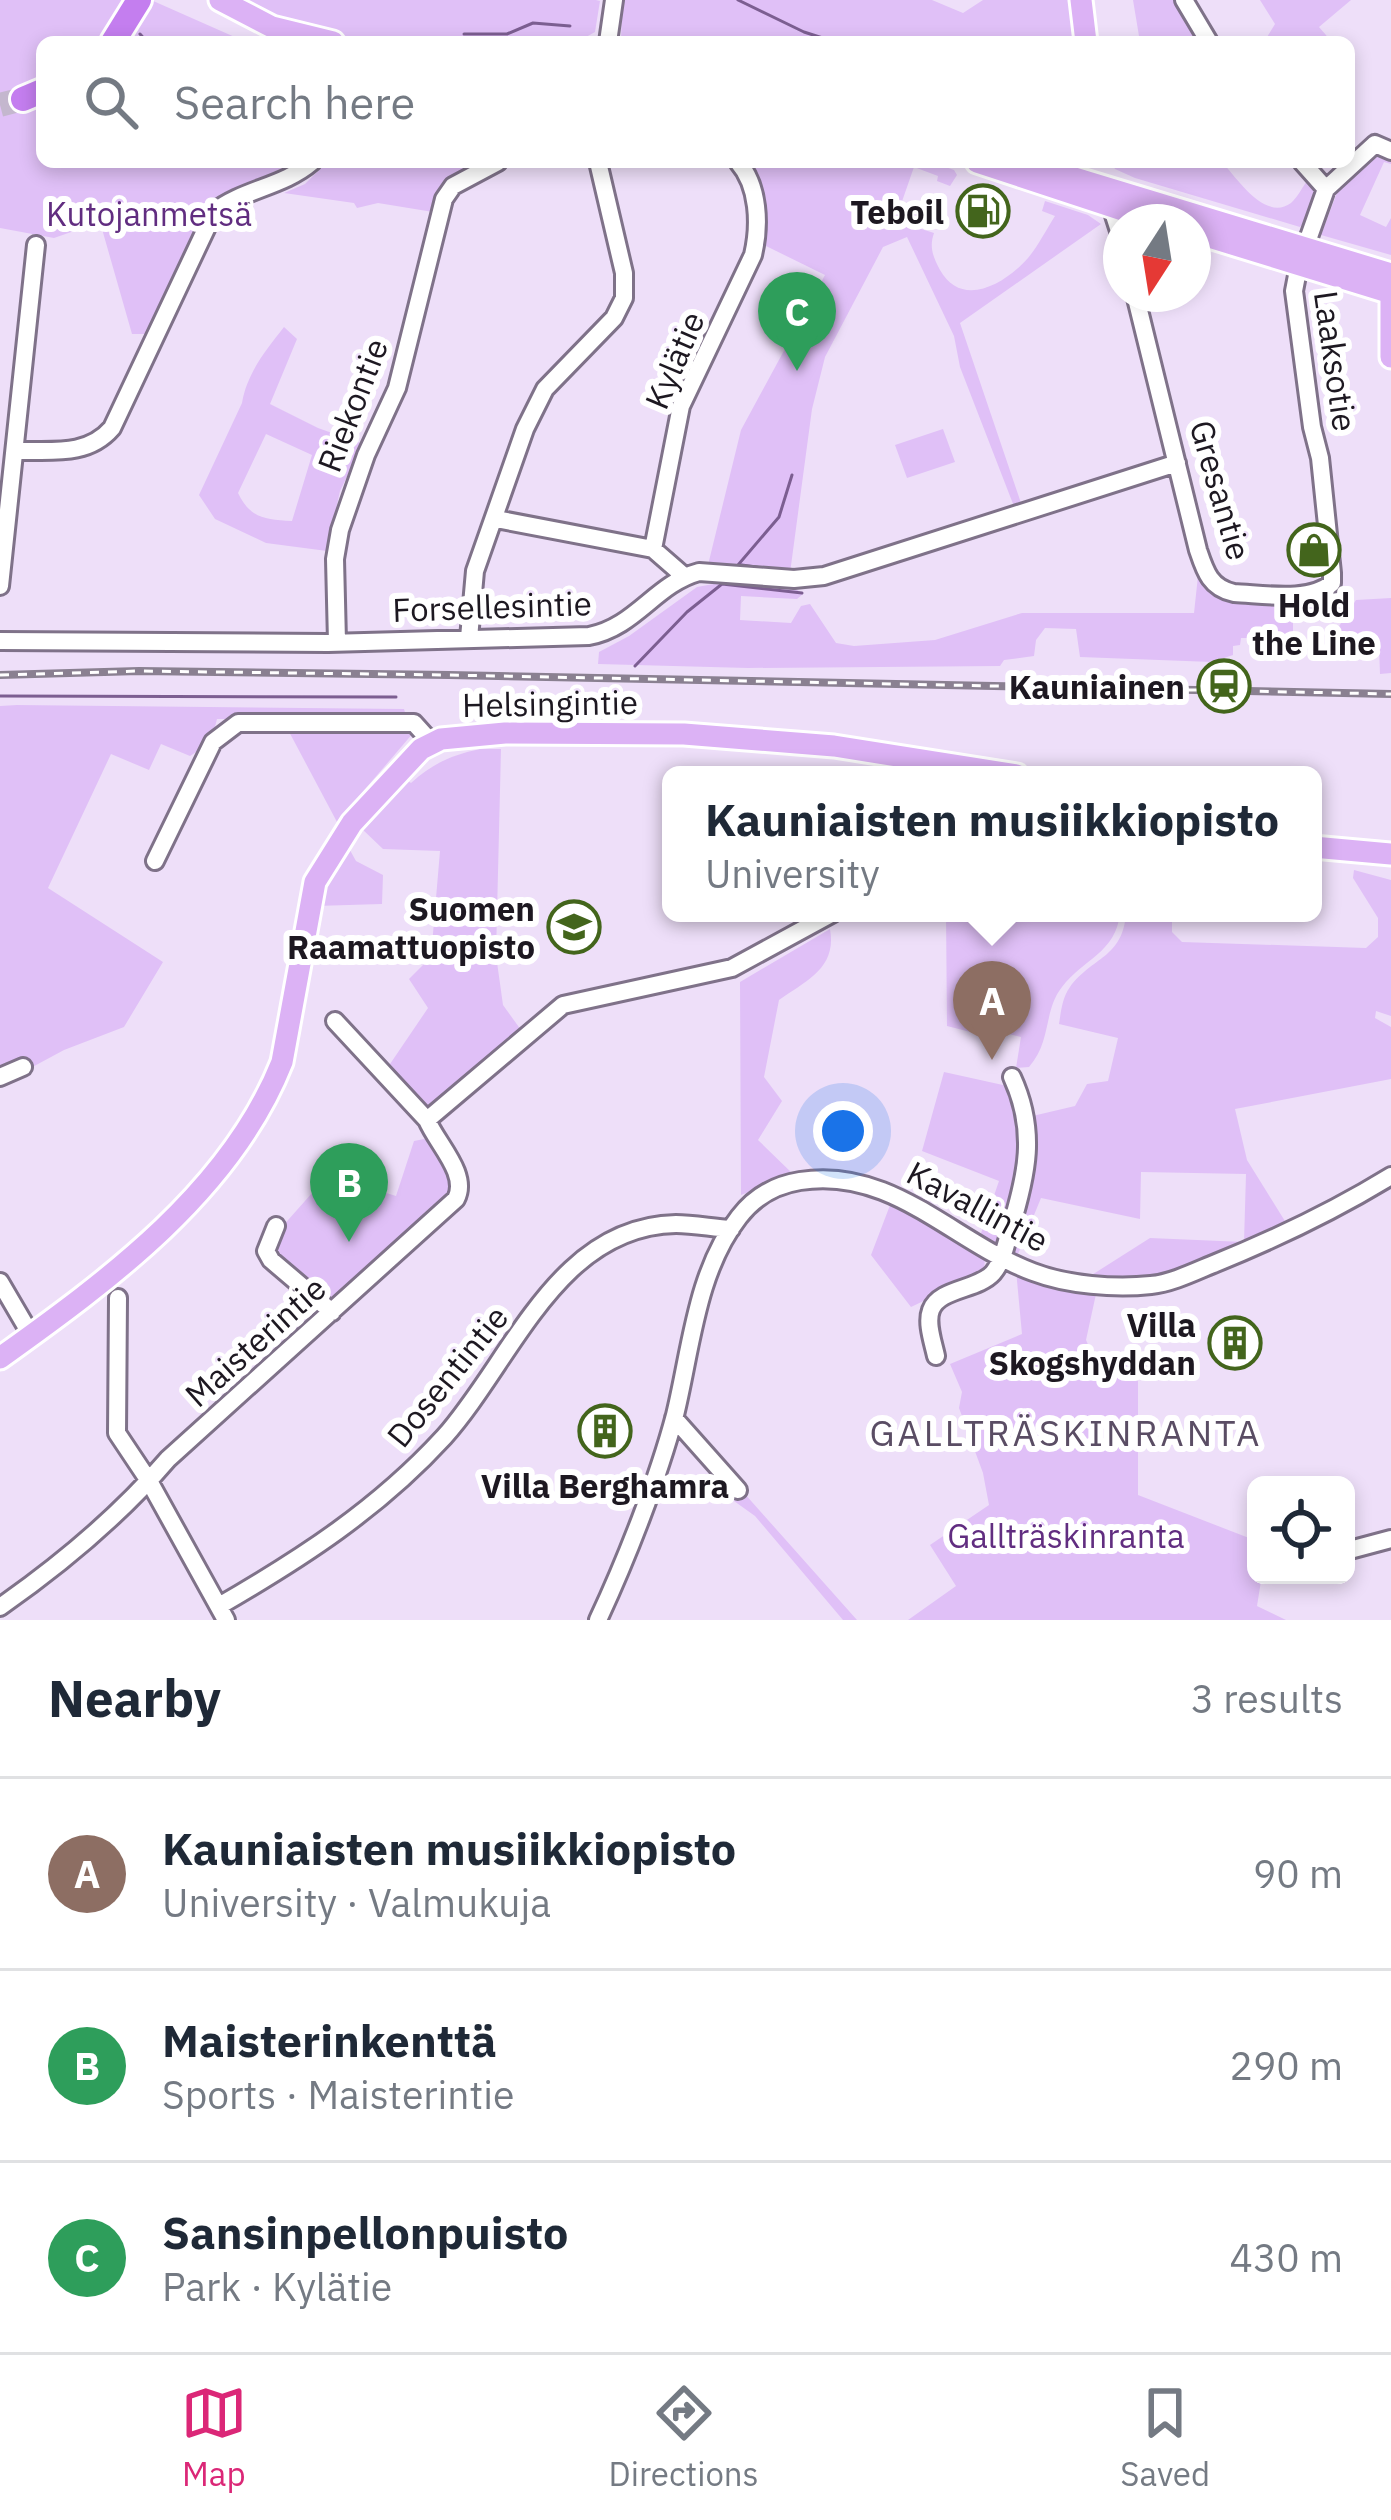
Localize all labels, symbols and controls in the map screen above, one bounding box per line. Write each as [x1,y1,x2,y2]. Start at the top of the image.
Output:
search box [36,36,1355,168]
icon: search [78,69,144,135]
text: Search here [174,73,415,131]
fuel station icon: Teboil [955,183,1011,239]
place label: Teboil [850,190,944,233]
park label: Kutojanmetsä [46,192,252,235]
north arrow [1103,204,1211,312]
pin: C [758,272,836,371]
street label: Laaksotie [1305,288,1367,434]
street label: Kylätie [634,305,714,415]
street label: Riekontie [307,332,397,478]
street label: Gresantie [1181,415,1261,565]
shop icon: Hold the Line [1286,522,1342,578]
street label: Forsellesintie [392,581,592,631]
place label: Hold the Line [1252,583,1376,664]
station icon: Kauniainen [1196,658,1252,714]
place label: Kauniainen [1009,665,1185,708]
street label: Helsingintie [462,680,638,726]
popup [662,766,1322,922]
text: Kauniaisten musiikkiopisto [705,790,1279,848]
text: University [705,848,880,899]
place label: Suomen Raamattuopisto [287,887,535,968]
school or university icon: Suomen Raamattuopisto [546,899,602,955]
pin: A [953,961,1031,1060]
your location [813,1101,873,1161]
pin: B [310,1143,388,1242]
street label: Kavallintie [900,1151,1056,1261]
street label: Maisterintie [176,1266,334,1416]
street label: Dosentintie [377,1296,517,1456]
place label: Villa Skogshyddan [988,1303,1196,1384]
building icon: Villa Skogshyddan [1207,1315,1263,1371]
building icon: Villa Berghamra [577,1403,633,1459]
district label: GALLTRÄSKINRANTA [870,1409,1262,1456]
place label: Villa Berghamra [481,1464,729,1507]
map controls [1247,1476,1355,1584]
button: locate [1247,1476,1355,1584]
park label: Gallträskinranta [947,1514,1185,1557]
text: Nearby [48,1665,221,1731]
text: 3 results [1191,1673,1343,1724]
text: Kauniaisten musiikkiopisto [162,1819,736,1877]
text: A [74,1848,100,1899]
text: 90 m [1253,1848,1343,1899]
text: University · Valmukuja [162,1877,551,1928]
text: Maisterinkenttä [162,2011,497,2069]
text: B [74,2040,100,2091]
text: 290 m [1230,2040,1343,2091]
text: Sports · Maisterintie [162,2069,514,2120]
text: Sansinpellonpuisto [162,2203,568,2261]
text: C [74,2232,100,2283]
text: 430 m [1230,2232,1343,2283]
text: Park · Kylätie [162,2261,392,2312]
tab: Map [181,2380,247,2495]
tab: Directions [609,2380,759,2495]
tab: Saved [1120,2380,1210,2495]

